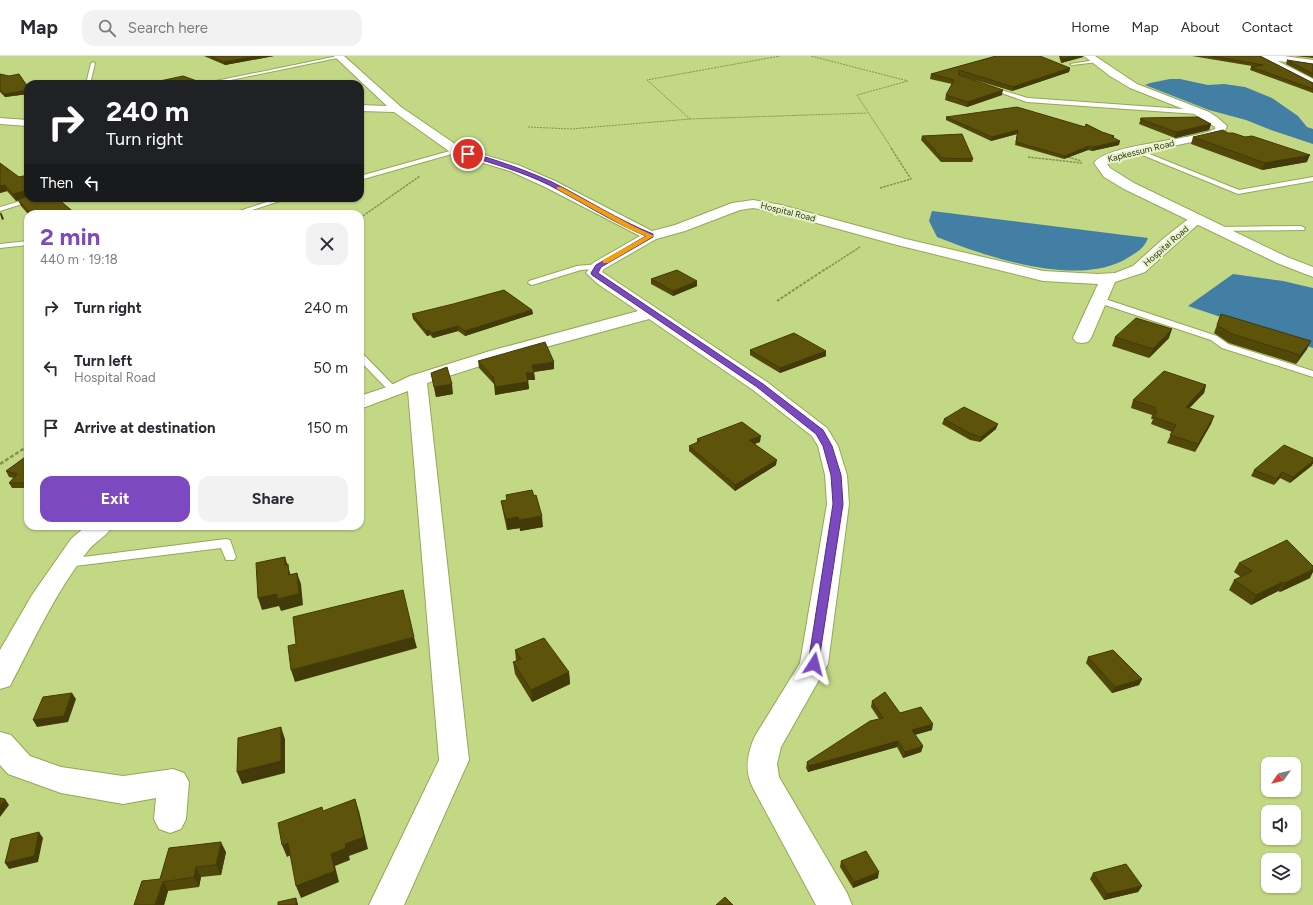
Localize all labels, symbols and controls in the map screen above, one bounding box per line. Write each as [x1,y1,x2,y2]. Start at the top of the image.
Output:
search box [82,10,362,46]
text: Map [20,16,58,39]
icon: search [96,17,118,39]
text: Search here [128,19,208,37]
text: Home [1071,19,1110,36]
text: Map [1132,19,1159,36]
text: About [1181,19,1220,36]
text: Contact [1242,19,1293,36]
text: 240 m [106,94,189,128]
icon: right [40,96,92,148]
text: Turn right [106,128,183,150]
pin [451,137,485,171]
street label: Kapkessum Road [1106,137,1175,164]
icon: arrive [457,143,479,165]
icon: left [81,172,103,194]
text: Then [40,174,73,192]
street label: Hospital Road [759,199,817,224]
text: 2 min [40,222,100,251]
button: close [306,223,348,265]
street label: Hospital Road [1141,223,1191,268]
text: 440 m · 19:18 [40,252,118,267]
icon: right [40,297,62,319]
text: Turn right [74,299,142,317]
text: 240 m [304,299,348,317]
text: Turn left [74,352,132,370]
icon: left [40,357,62,379]
text: 50 m [313,359,348,377]
text: Hospital Road [74,370,156,385]
icon: arrive [40,417,62,439]
text: Arrive at destination [74,419,215,437]
text: 150 m [307,419,348,437]
button: Exit [40,476,190,522]
button: Share [198,476,348,522]
position arrow [793,643,835,685]
north arrow [1261,757,1301,797]
map controls [1261,757,1301,893]
button: sound [1261,805,1301,845]
button: layers [1261,853,1301,893]

